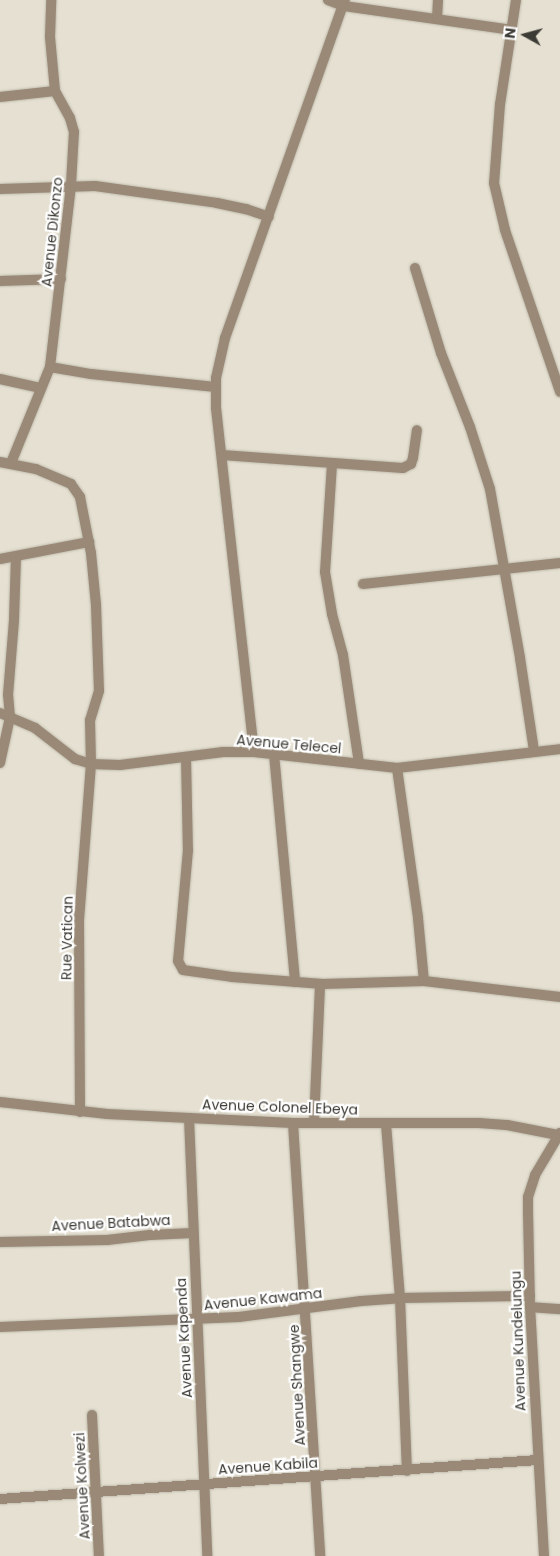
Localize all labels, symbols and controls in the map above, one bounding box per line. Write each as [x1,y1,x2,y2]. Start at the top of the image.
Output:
north arrow [500,10,550,60]
text: N [500,27,521,40]
street label: Avenue Dikonzo [38,176,66,288]
street label: Avenue Telecel [236,731,342,757]
street label: Rue Vatican [58,896,76,980]
street label: Avenue Colonel Ebeya [202,1096,358,1118]
street label: Avenue Batabwa [51,1211,171,1235]
street label: Avenue Kundelungu [507,1270,529,1412]
street label: Avenue Kapenda [172,1278,196,1398]
street label: Avenue Kawama [203,1284,323,1314]
street label: Avenue Shangwe [285,1324,309,1446]
street label: Avenue Kolwezi [71,1432,93,1540]
street label: Avenue Kabila [218,1454,318,1478]

